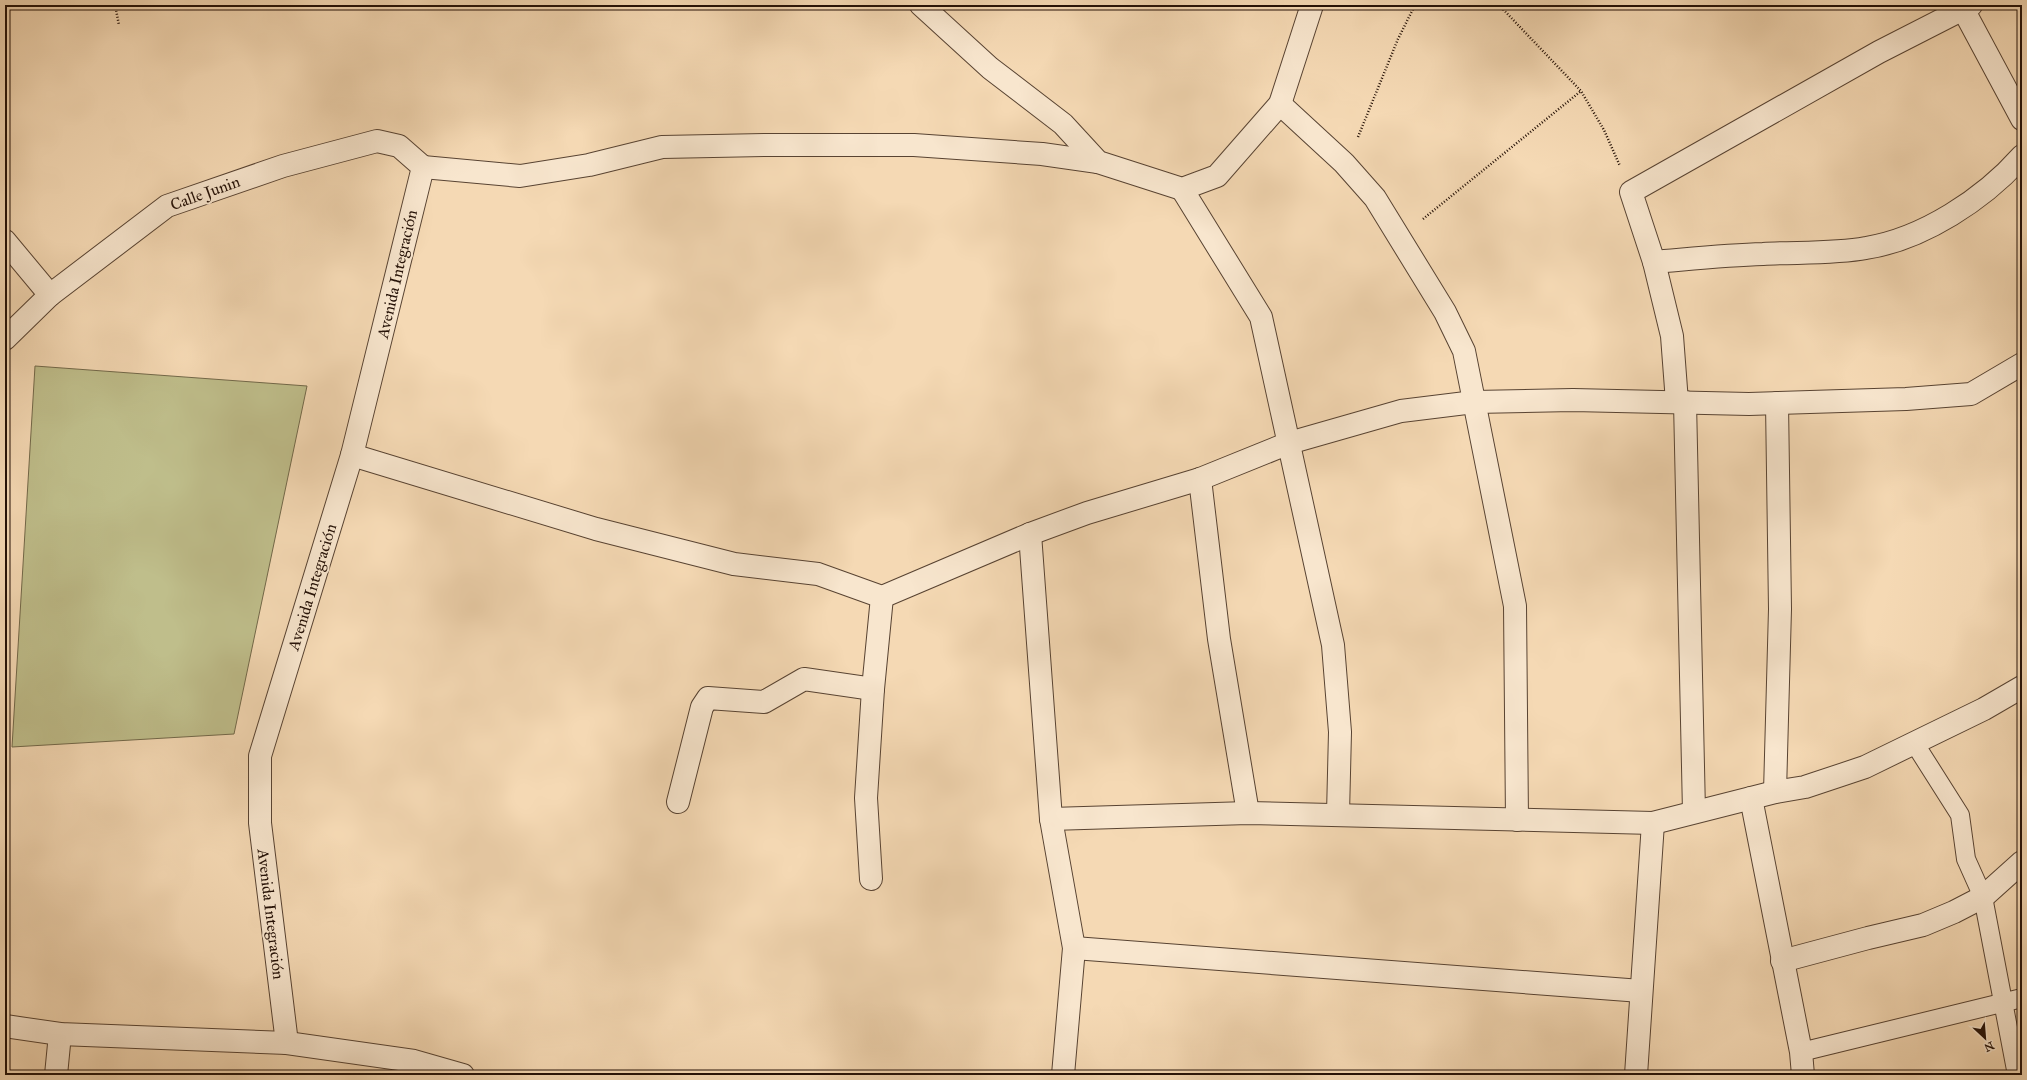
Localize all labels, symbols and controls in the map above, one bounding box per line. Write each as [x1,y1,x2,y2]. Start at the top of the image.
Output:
street label: Calle Junin [168,172,243,215]
street label: Avenida Integración [373,208,422,341]
street label: Avenida Integración [283,521,341,654]
street label: Avenida Integración [252,847,288,981]
north arrow [1965,1018,2005,1058]
text: N [1982,1039,1996,1055]

